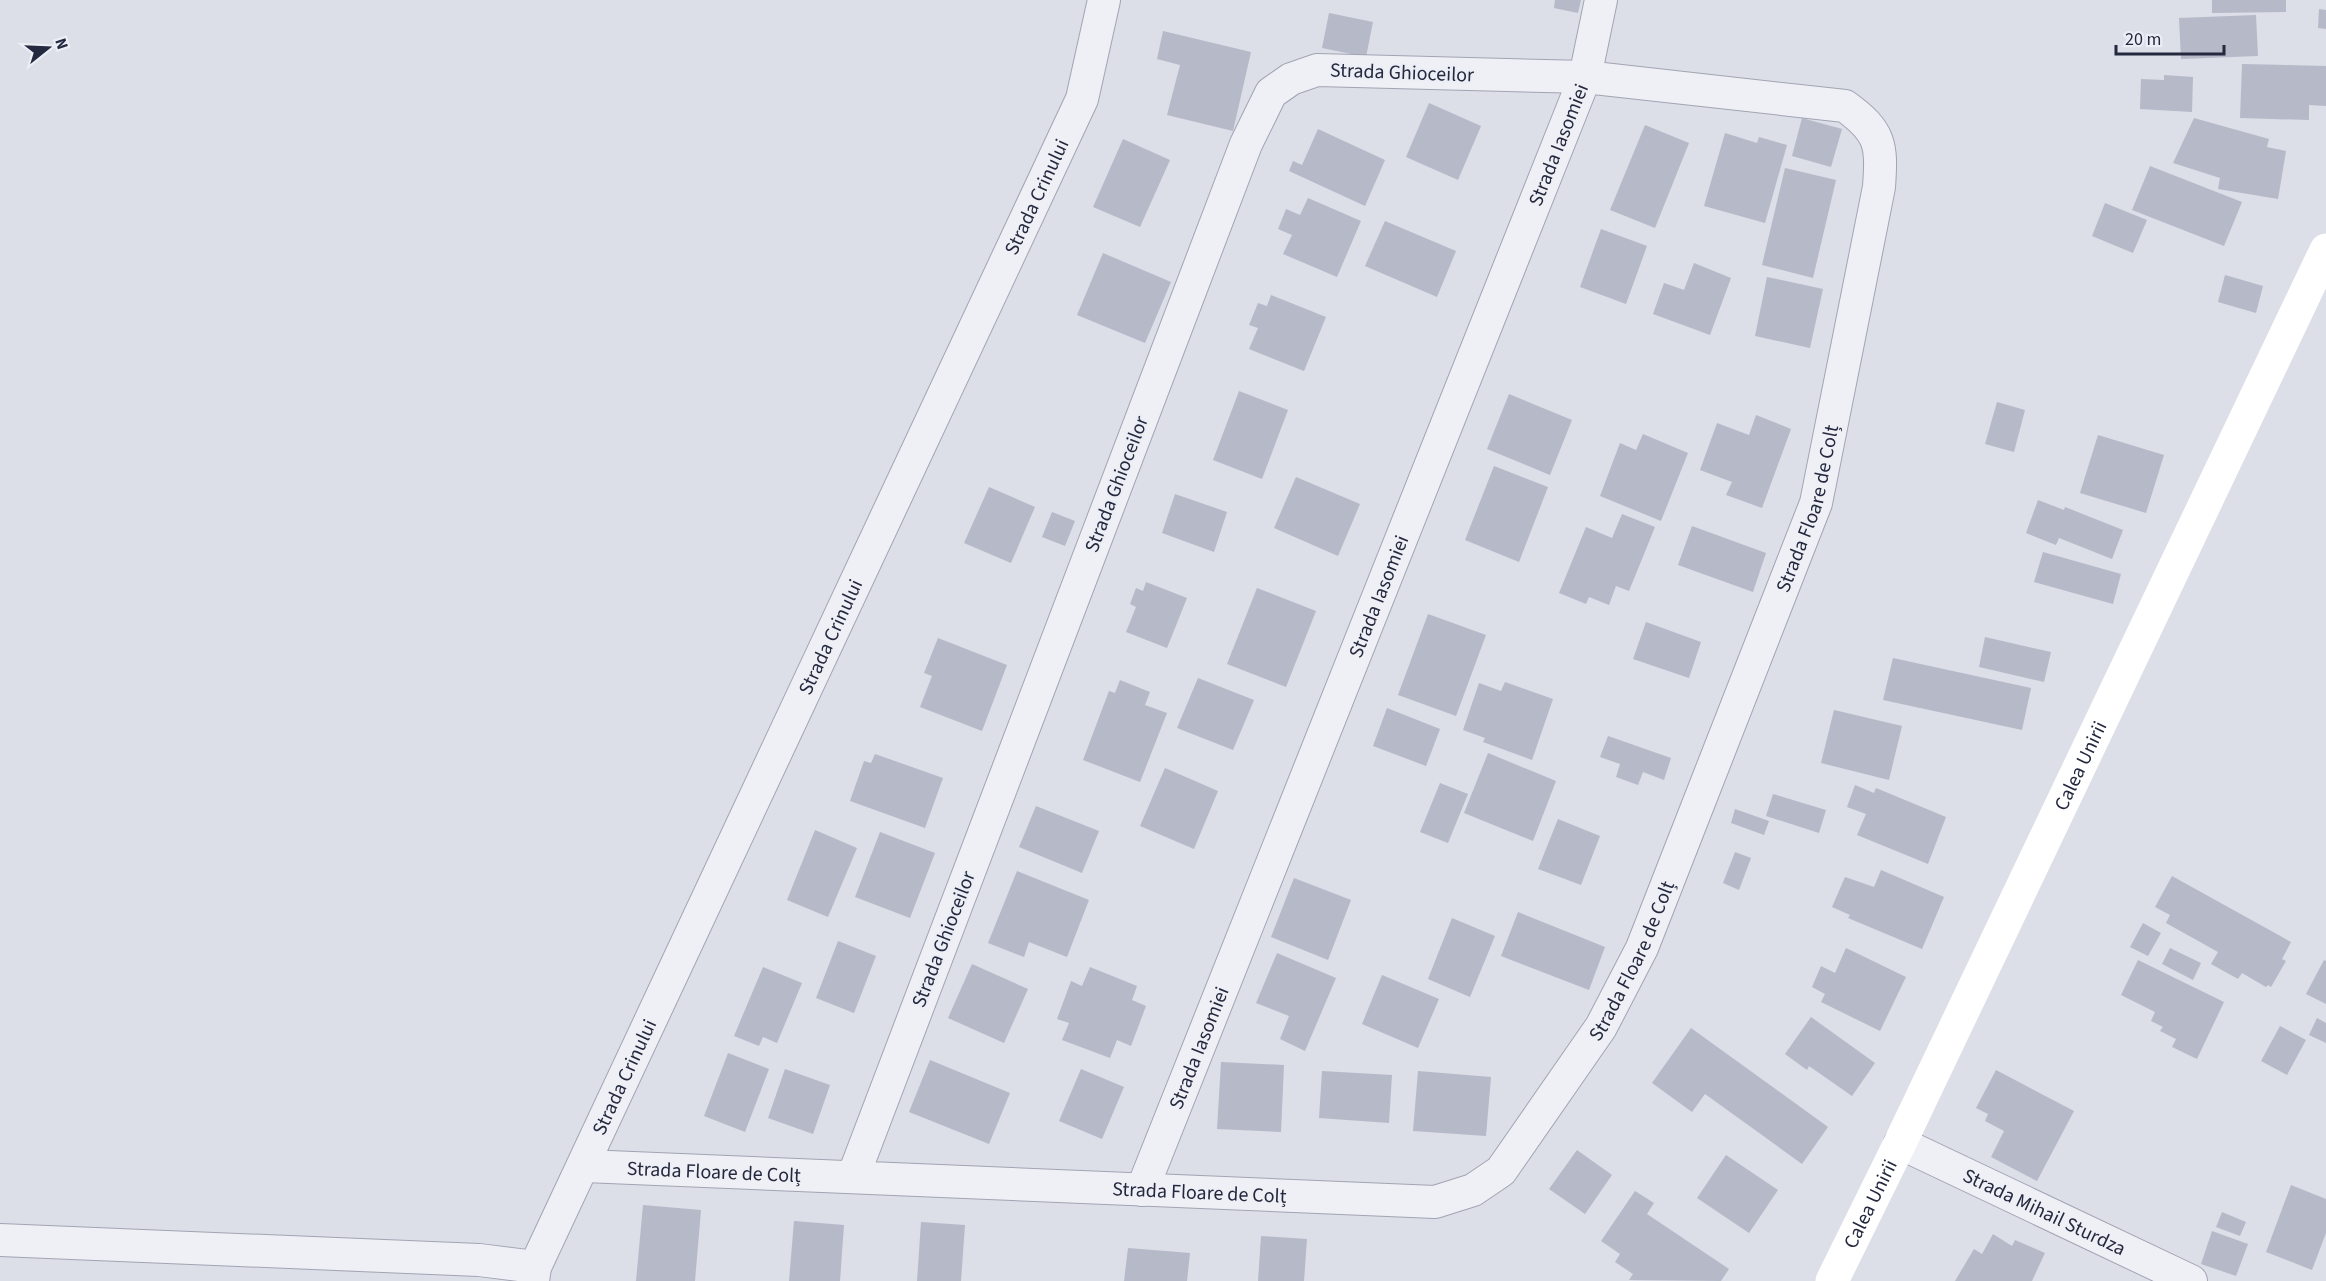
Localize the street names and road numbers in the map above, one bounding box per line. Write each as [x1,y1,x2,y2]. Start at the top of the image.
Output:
street label: Strada Ghioceilor [1329,56,1475,90]
street label: Strada Iasomiei [1522,80,1596,211]
street label: Strada Crinului [998,135,1076,260]
street label: Strada Ghioceilor [1078,412,1156,557]
street label: Strada Floare de Colț [1769,422,1846,597]
street label: Strada Iasomiei [1342,531,1416,662]
street label: Strada Crinului [792,575,870,700]
street label: Calea Unirii [2048,717,2114,815]
street label: Strada Ghioceilor [905,867,983,1012]
street label: Strada Floare de Colț [1582,877,1682,1047]
street label: Strada Iasomiei [1163,983,1236,1114]
street label: Strada Crinului [586,1015,664,1140]
street label: Strada Floare de Colț [626,1155,802,1190]
street label: Calea Unirii [1837,1155,1905,1254]
street label: Strada Mihail Sturdza [1958,1162,2130,1263]
street label: Strada Floare de Colț [1112,1175,1287,1211]

